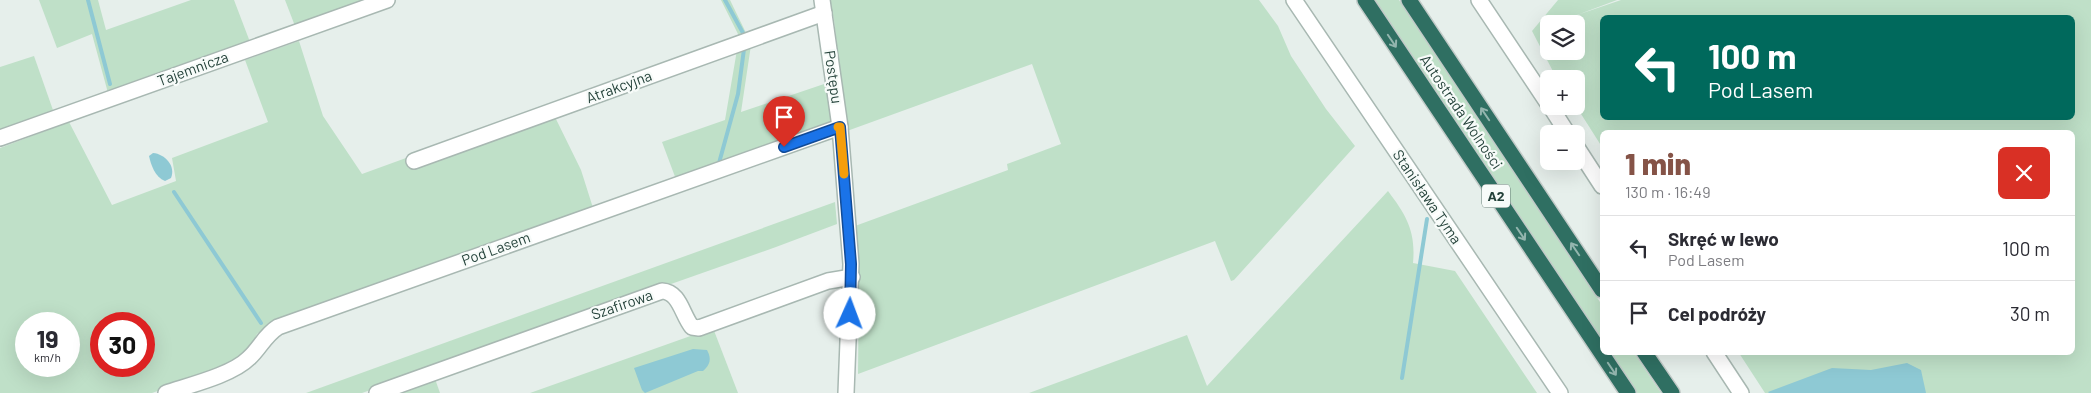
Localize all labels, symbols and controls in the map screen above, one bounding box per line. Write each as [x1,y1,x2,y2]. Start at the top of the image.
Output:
map controls [1540,15,1585,170]
button: layers [1540,15,1585,60]
one-way arrow [1387,33,1397,47]
text: 100 m [1708,34,1797,76]
icon: left [1625,35,1690,100]
street label: Tajemnicza [155,47,231,89]
street label: Postępu [821,49,847,105]
street label: Autostrada Wolności [1417,51,1507,172]
street label: Atrakcyjna [583,66,654,106]
button: + [1540,70,1585,115]
text: Pod Lasem [1708,76,1813,102]
pin [763,96,805,147]
icon: arrive [770,103,798,131]
one-way arrow [1480,107,1490,121]
button: − [1540,125,1585,170]
text: 1 min [1625,145,1691,181]
street label: Stanisława Tyma [1390,146,1466,247]
button: close [1998,147,2050,199]
text: 130 m · 16:49 [1625,182,1711,201]
road number: A2 [1482,185,1510,208]
one-way arrow [1516,226,1526,240]
street label: Pod Lasem [459,227,532,269]
text: Skręć w lewo [1668,227,1779,250]
icon: left [1625,234,1653,262]
text: 100 m [2002,237,2050,260]
one-way arrow [1570,242,1581,256]
text: Pod Lasem [1668,250,1745,269]
street label: Szafirowa [589,285,655,323]
position arrow [823,287,875,339]
icon: arrive [1625,299,1653,327]
text: Cel podróży [1668,302,1766,325]
text: 30 m [2010,302,2050,325]
speed limit sign: 30 [90,312,155,377]
text: 19 [36,323,59,353]
text: km/h [34,350,61,364]
one-way arrow [1607,361,1617,375]

